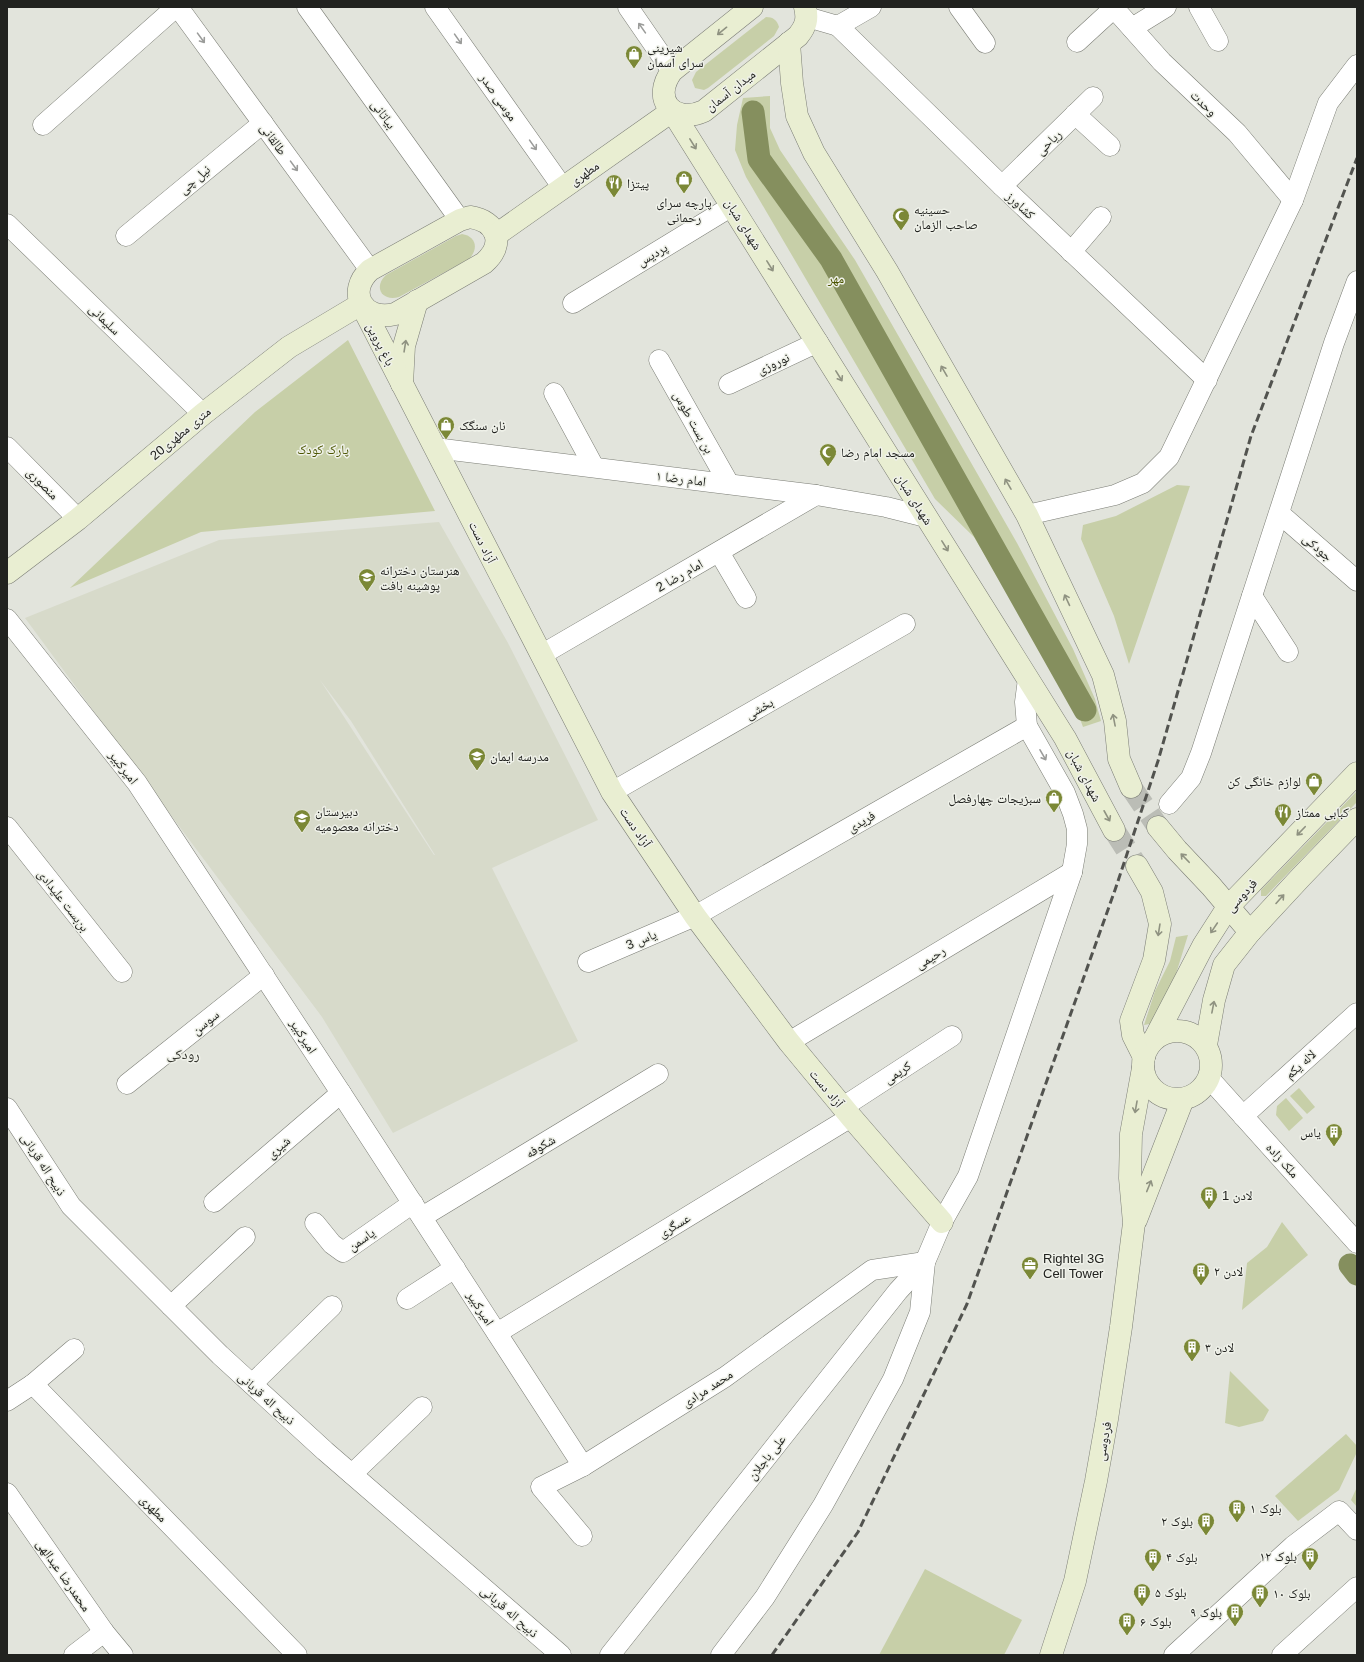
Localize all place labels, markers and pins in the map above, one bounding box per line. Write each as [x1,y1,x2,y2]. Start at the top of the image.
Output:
place label: شیرینی سرای آسمان [647,40,703,71]
shop icon: شیرینی سرای آسمان [624,44,644,69]
shop icon: پارچه سرای رحمانی [674,169,694,194]
restaurant icon: پیتزا [604,173,624,198]
place label: پیتزا [627,176,649,192]
place label: پارچه سرای رحمانی [656,195,712,226]
place label: حسینیه صاحب الزمان [914,202,978,233]
mosque icon: حسینیه صاحب الزمان [891,206,911,231]
shop icon: نان سنگک [436,415,456,440]
place label: نان سنگک [459,418,506,434]
mosque icon: مسجد امام رضا [818,442,838,467]
place label: مسجد امام رضا [841,445,915,461]
place label: هنرستان دخترانه پوشینه بافت [380,563,460,594]
school or university icon: هنرستان دخترانه پوشینه بافت [357,567,377,592]
school or university icon: مدرسه ایمان [467,746,487,771]
place label: مدرسه ایمان [490,749,549,765]
shop icon: لوازم خانگی کن [1304,771,1324,796]
place label: لوازم خانگی کن [1227,774,1301,790]
shop icon: سبزیجات چهارفصل [1044,788,1064,813]
place label: سبزیجات چهارفصل [949,791,1041,807]
restaurant icon: کبابی ممتاز [1273,802,1293,827]
place label: دبیرستان دخترانه معصومیه [315,804,399,835]
place label: کبابی ممتاز [1295,805,1349,821]
school or university icon: دبیرستان دخترانه معصومیه [292,808,312,833]
building icon: یاس [1324,1122,1344,1147]
place label: یاس [1300,1125,1321,1141]
building icon: لادن 1 [1199,1185,1219,1210]
place label: لادن 1 [1222,1188,1253,1204]
place label: Rightel 3G Cell Tower [1043,1251,1104,1281]
office icon: Rightel 3G Cell Tower [1020,1255,1040,1280]
building icon: لادن ۲ [1191,1261,1211,1286]
place label: لادن ۲ [1214,1264,1243,1280]
building icon: لادن ۳ [1182,1337,1202,1362]
place label: لادن ۳ [1205,1340,1234,1356]
building icon: بلوک ۱ [1227,1498,1247,1523]
place label: بلوک ۱ [1250,1501,1282,1517]
building icon: بلوک ۲ [1196,1511,1216,1536]
place label: بلوک ۲ [1161,1514,1193,1530]
building icon: بلوک ۱۲ [1300,1546,1320,1571]
building icon: بلوک ۴ [1143,1547,1163,1572]
place label: بلوک ۱۲ [1259,1549,1297,1565]
place label: بلوک ۴ [1166,1550,1198,1566]
building icon: بلوک ۵ [1132,1582,1152,1607]
building icon: بلوک ۱۰ [1250,1583,1270,1608]
place label: بلوک ۵ [1155,1585,1187,1601]
place label: بلوک ۱۰ [1273,1586,1311,1602]
building icon: بلوک ۹ [1225,1602,1245,1627]
place label: بلوک ۹ [1190,1605,1222,1621]
building icon: بلوک ۶ [1117,1611,1137,1636]
place label: بلوک ۶ [1140,1614,1172,1630]

